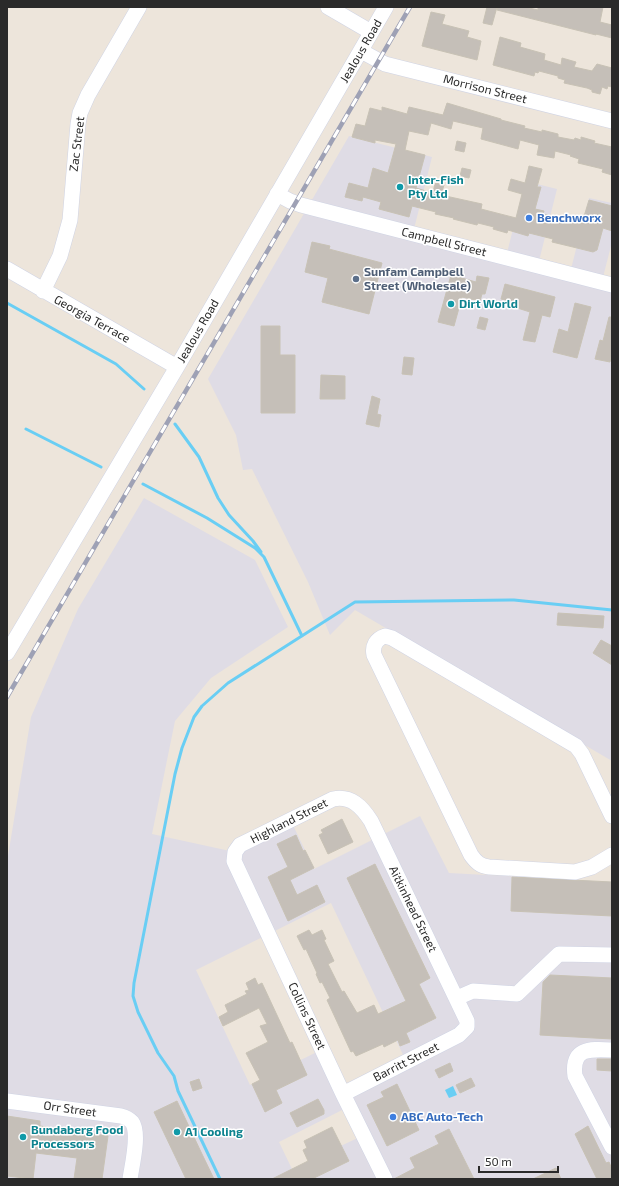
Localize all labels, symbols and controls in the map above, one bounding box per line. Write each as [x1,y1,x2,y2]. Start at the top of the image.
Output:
street label: Jealous Road [336,16,384,85]
street label: Morrison Street [442,71,529,105]
street label: Zac Street [66,115,86,172]
place label: Inter-Fish Pty Ltd [408,172,464,201]
marker: Inter-Fish Pty Ltd [395,182,405,192]
place label: Benchworx [537,210,601,224]
marker: Benchworx [524,213,534,223]
street label: Campbell Street [400,224,489,258]
place label: Sunfam Campbell Street (Wholesale) [364,264,471,292]
marker: Sunfam Campbell Street (Wholesale) [351,274,361,284]
street label: Georgia Terrace [52,291,133,345]
street label: Jealous Road [173,296,221,365]
place label: Dirt World [459,296,518,310]
marker: Dirt World [446,299,456,309]
street label: Highland Street [248,794,330,846]
street label: Aitkinhead Street [387,863,441,954]
street label: Collins Street [286,980,330,1052]
street label: Barritt Street [370,1038,441,1084]
street label: Orr Street [43,1097,98,1119]
place label: ABC Auto-Tech [401,1109,483,1123]
marker: ABC Auto-Tech [388,1112,398,1122]
place label: Bundaberg Food Processors [31,1122,123,1150]
place label: A1 Cooling [185,1124,243,1138]
marker: A1 Cooling [172,1127,182,1137]
marker: Bundaberg Food Processors [18,1132,28,1142]
scale bar [479,1148,558,1174]
text: 50 m [485,1154,512,1168]

